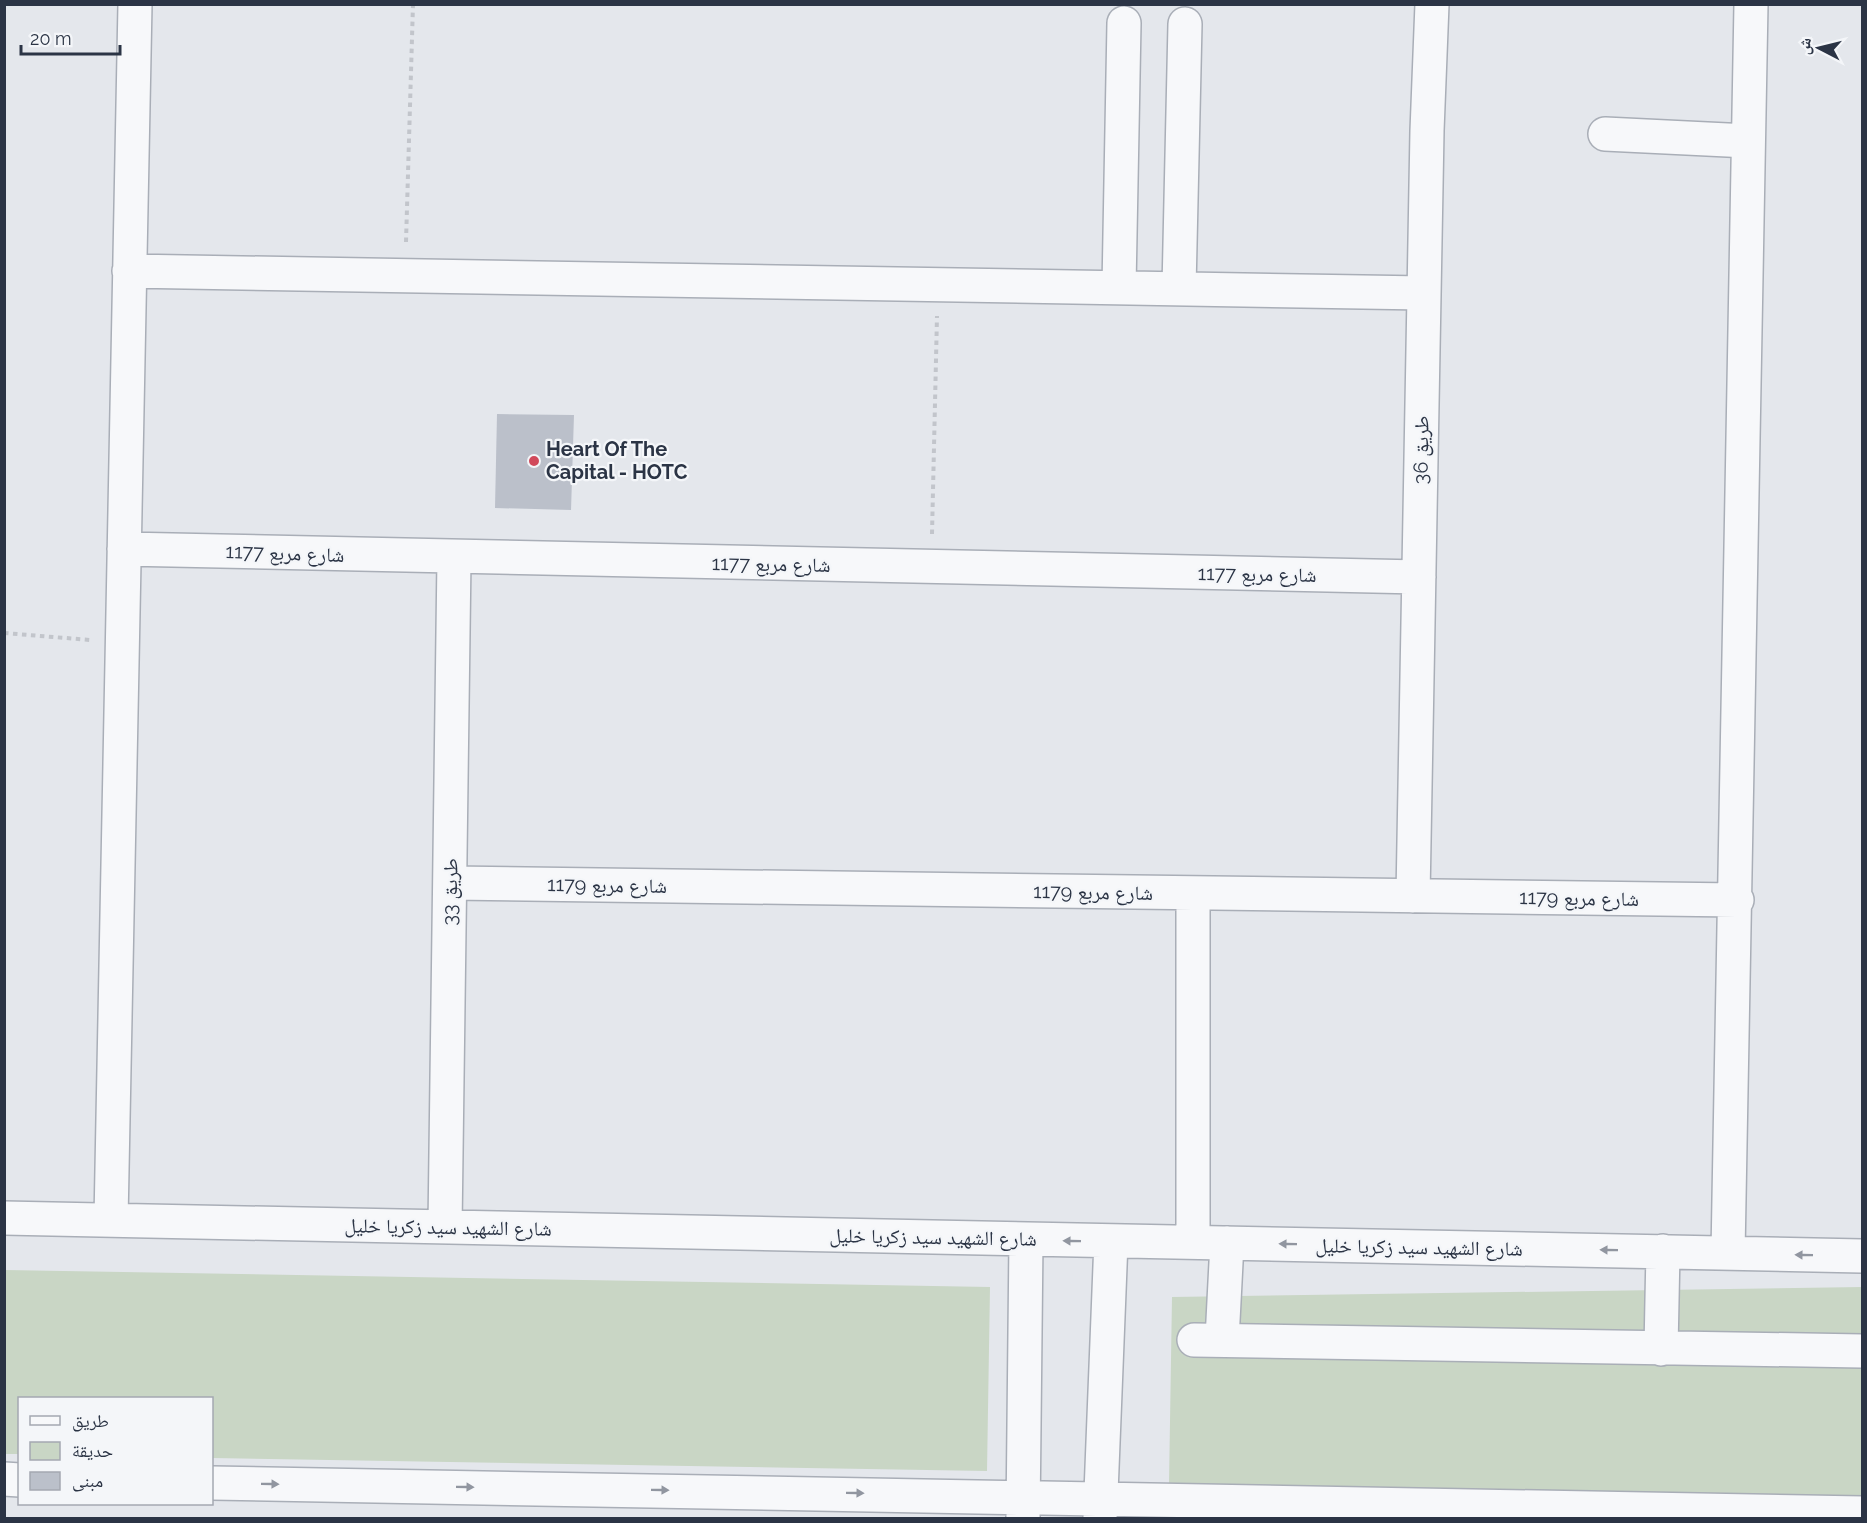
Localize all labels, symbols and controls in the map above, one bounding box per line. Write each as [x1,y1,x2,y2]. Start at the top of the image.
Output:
scale bar [21,18,120,56]
north arrow [1789,18,1849,78]
text: 20 m [30,28,72,49]
text: ش [1794,37,1815,56]
street label: طريق 36 [1408,415,1434,485]
place label: Heart Of The Capital - HOTC [546,437,688,484]
marker: Heart Of The Capital - HOTC [527,454,541,468]
street label: شارع مربع 1177 [225,539,345,568]
street label: شارع مربع 1177 [711,551,831,578]
street label: شارع مربع 1177 [1197,561,1317,588]
street label: طريق 33 [437,858,463,926]
street label: شارع مربع 1179 [547,872,667,899]
street label: شارع مربع 1179 [1033,879,1153,906]
street label: شارع مربع 1179 [1519,885,1639,912]
street label: شارع الشهيد سيد زكريا خليل [344,1213,552,1242]
street label: شارع الشهيد سيد زكريا خليل [829,1223,1037,1252]
street label: شارع الشهيد سيد زكريا خليل [1315,1233,1523,1262]
one-way arrow [1063,1236,1082,1245]
one-way arrow [1279,1239,1298,1249]
one-way arrow [1600,1246,1619,1255]
one-way arrow [1795,1250,1814,1260]
legend [18,1397,213,1505]
text: طريق [72,1410,109,1432]
text: حديقة [72,1440,113,1461]
text: مبنى [72,1470,103,1492]
one-way arrow [260,1479,279,1489]
one-way arrow [455,1482,474,1492]
one-way arrow [650,1485,669,1495]
one-way arrow [845,1489,864,1498]

